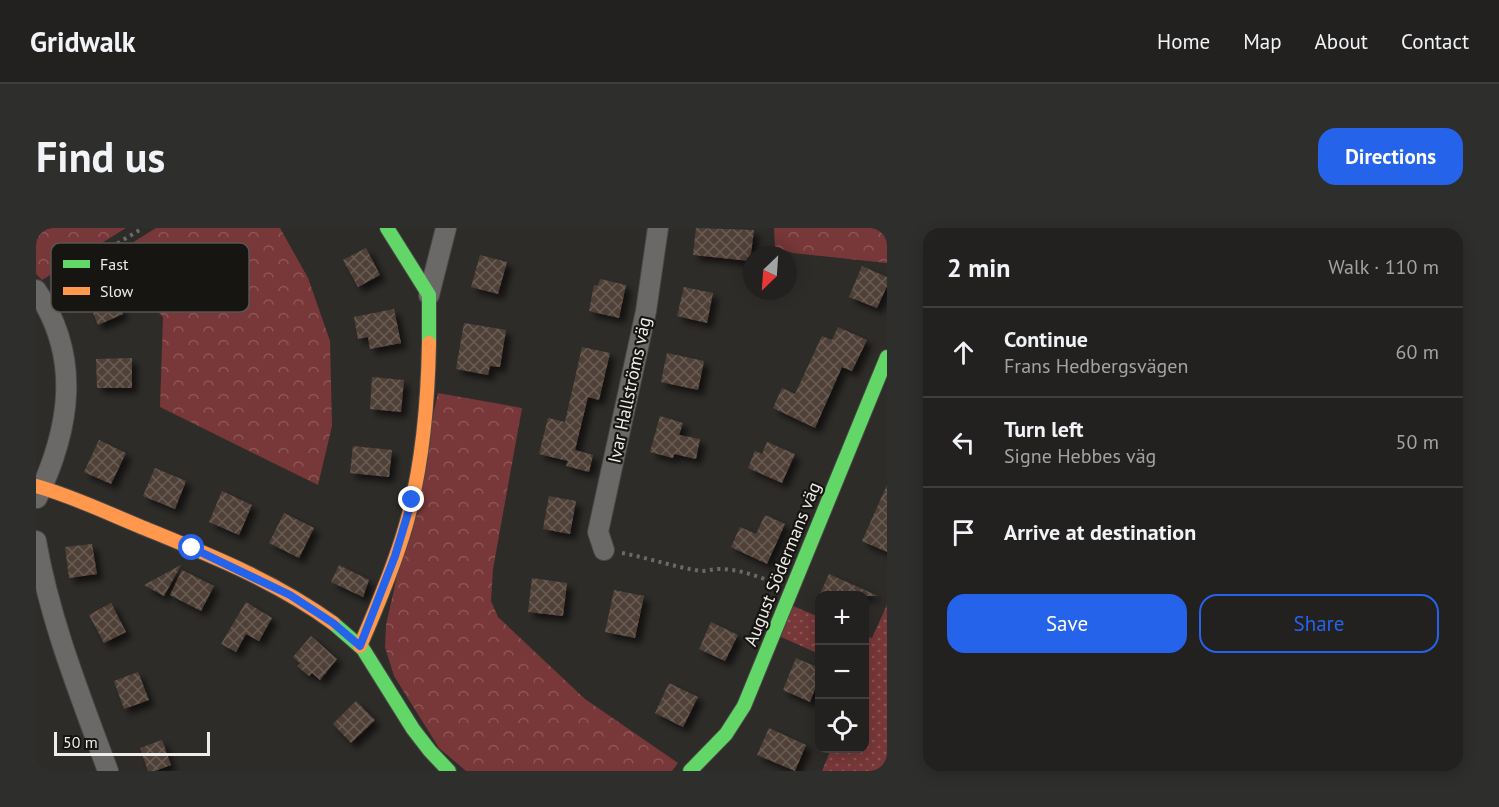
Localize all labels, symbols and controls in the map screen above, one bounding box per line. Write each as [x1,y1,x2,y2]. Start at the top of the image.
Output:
text: Gridwalk [30,23,136,60]
text: Home [1157,28,1210,55]
text: Map [1243,28,1282,55]
text: About [1315,28,1368,55]
text: Contact [1401,28,1469,55]
button: Directions [1318,128,1463,185]
text: Find us [36,129,165,184]
legend [51,243,249,312]
north arrow [743,246,797,300]
text: 2 min [947,251,1010,284]
text: Fast [100,254,129,274]
text: Walk · 110 m [1328,254,1439,280]
text: Slow [100,281,134,301]
street label: Ivar Hallströms väg [602,315,656,465]
text: Continue [1004,325,1088,353]
icon: ahead [947,336,980,369]
text: 60 m [1396,339,1439,365]
text: Frans Hedbergsvägen [1004,353,1188,379]
text: Turn left [1004,415,1084,443]
icon: left [947,426,980,459]
text: 50 m [1396,429,1439,455]
text: Signe Hebbes väg [1004,443,1156,469]
street label: August Södermans väg [739,479,825,649]
route end [398,486,424,512]
icon: arrive [947,516,980,549]
text: Arrive at destination [1004,518,1196,546]
route start [178,534,204,560]
map controls [815,591,869,753]
button: + [815,591,869,645]
button: Save [947,594,1187,653]
button: Share [1199,594,1439,653]
button: − [815,645,869,699]
button: locate [815,699,869,753]
scale bar [54,729,210,756]
text: 50 m [63,732,98,752]

